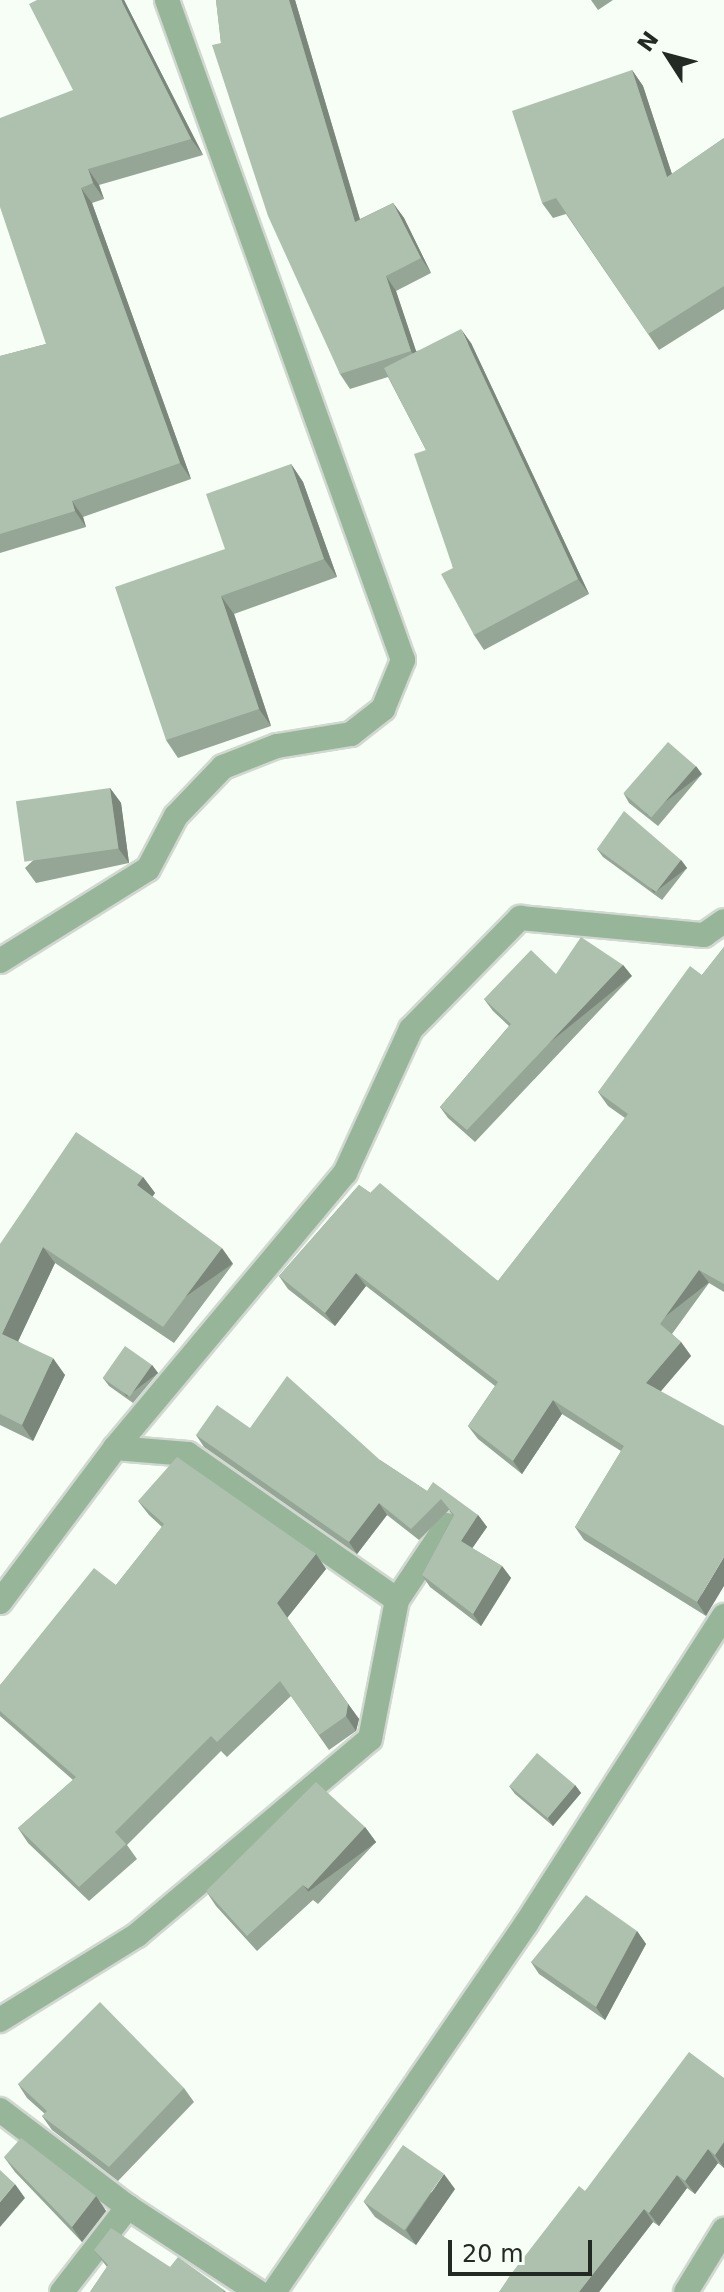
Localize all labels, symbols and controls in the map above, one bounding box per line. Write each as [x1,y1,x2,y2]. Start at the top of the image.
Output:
north arrow [628,16,708,96]
text: N [633,27,664,56]
scale bar [452,2224,596,2274]
text: 20 m [462,2240,524,2268]

